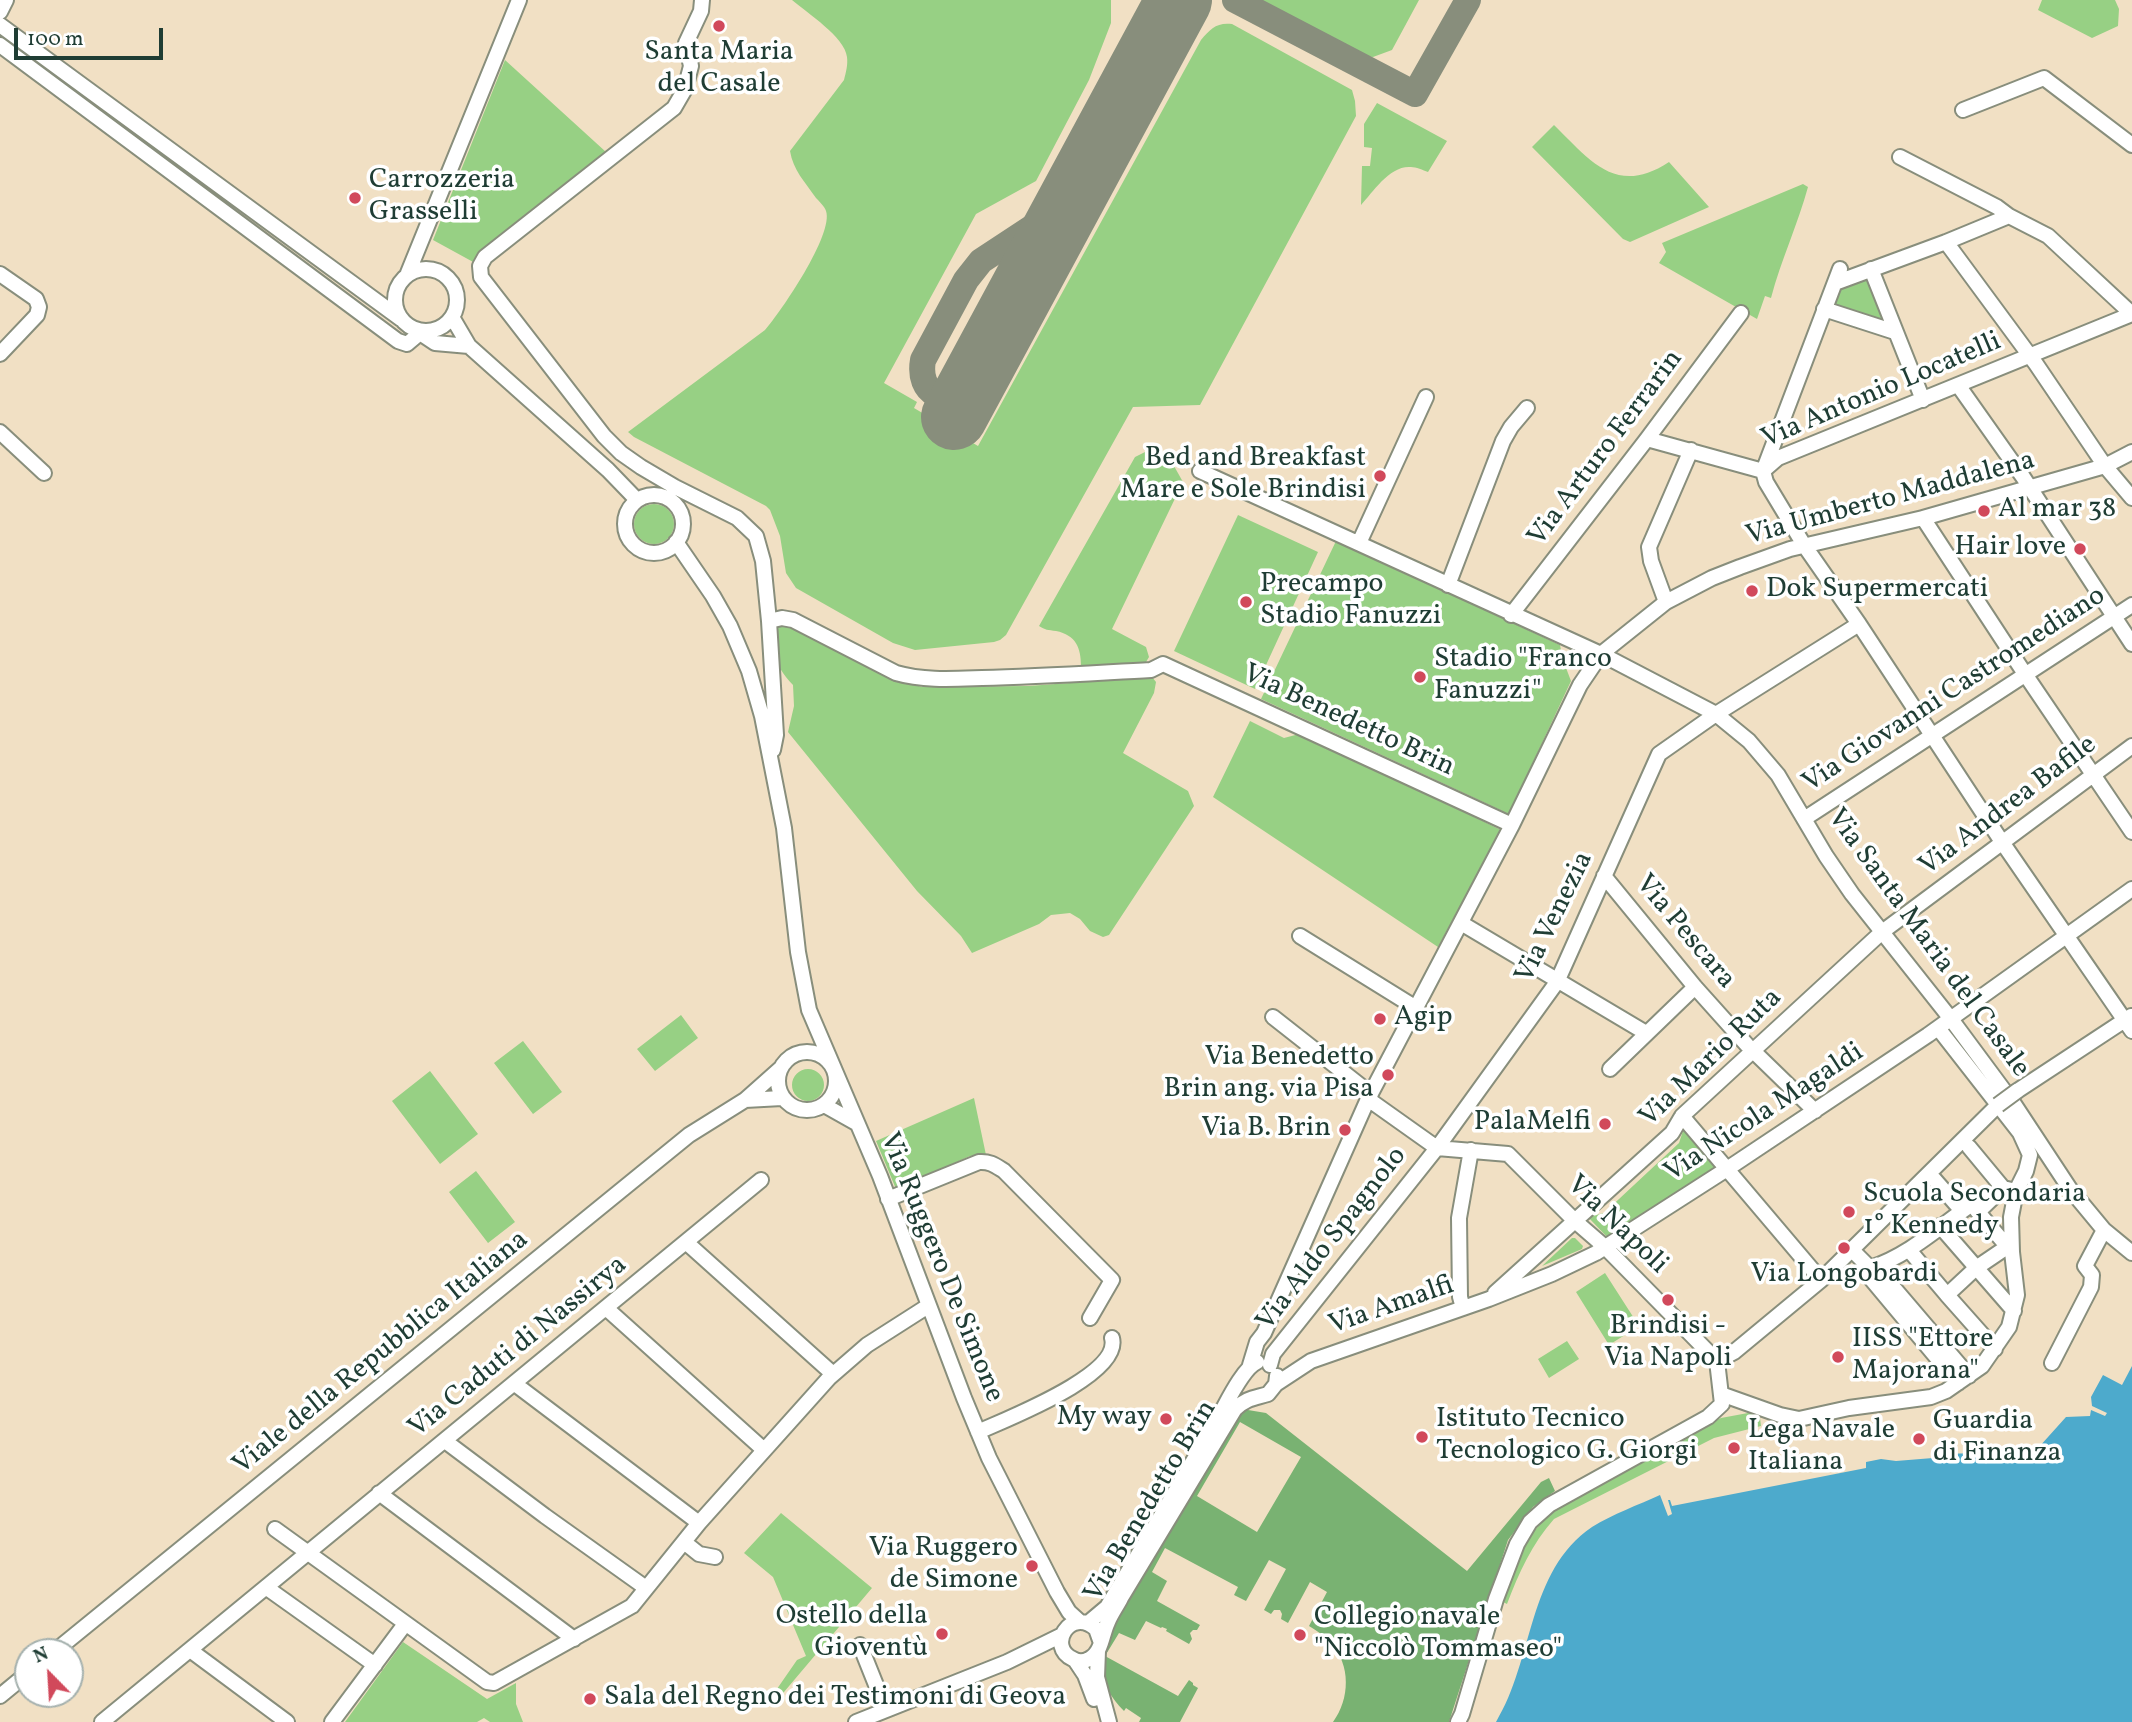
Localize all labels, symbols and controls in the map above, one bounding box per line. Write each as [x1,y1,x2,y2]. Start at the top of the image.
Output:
scale bar [18,14,166,58]
marker: Santa Maria del Casale [711,18,727,34]
text: 100 m [27,25,84,54]
place label: Santa Maria del Casale [644,37,794,103]
place label: Carrozzeria Grasselli [369,165,515,231]
marker: Carrozzeria Grasselli [347,190,363,206]
street label: Via Antonio Locatelli [1757,326,2007,458]
street label: Via Arturo Ferrarin [1522,344,1692,554]
place label: Bed and Breakfast Mare e Sole Brindisi [1120,443,1366,509]
street label: Via Umberto Maddalena [1743,445,2039,555]
marker: Bed and Breakfast Mare e Sole Brindisi [1372,468,1388,484]
place label: Al mar 38 [1998,494,2116,528]
marker: Al mar 38 [1976,503,1992,519]
place label: Hair love [1954,532,2066,566]
marker: Hair love [2072,541,2088,557]
place label: Precampo Stadio Fanuzzi [1260,569,1441,635]
place label: Dok Supermercati [1766,574,1988,608]
street label: Via Giovanni Castromediano [1797,581,2113,801]
marker: Dok Supermercati [1744,583,1760,599]
marker: Precampo Stadio Fanuzzi [1238,594,1254,610]
place label: Stadio "Franco Fanuzzi" [1434,644,1612,710]
street label: Via Benedetto Brin [1237,658,1459,786]
marker: Stadio "Franco Fanuzzi" [1412,669,1428,685]
street label: Via Andrea Bafile [1914,729,2104,885]
street label: Via Santa Maria del Casale [1818,803,2036,1085]
street label: Via Venezia [1510,847,1602,989]
street label: Via Pescara [1626,869,1742,997]
street label: Via Mario Ruta [1634,983,1790,1135]
place label: Agip [1394,1002,1452,1036]
marker: Agip [1372,1011,1388,1027]
street label: Via Nicola Magaldi [1659,1037,1871,1191]
place label: Via Benedetto Brin ang. via Pisa [1164,1042,1374,1108]
marker: Via Benedetto Brin ang. via Pisa [1380,1067,1396,1083]
place label: PalaMelfi [1474,1107,1591,1141]
place label: Via B. Brin [1201,1113,1331,1147]
marker: PalaMelfi [1597,1116,1613,1132]
marker: Via B. Brin [1337,1122,1353,1138]
street label: Via Ruggero De Simone [871,1128,1009,1408]
street label: Via Aldo Spagnolo [1251,1141,1415,1339]
street label: Via Napoli [1558,1169,1674,1283]
place label: Scuola Secondaria 1° Kennedy [1863,1179,2086,1245]
marker: Scuola Secondaria 1° Kennedy [1841,1204,1857,1220]
street label: Viale della Repubblica Italiana [227,1224,537,1484]
marker: Via Longobardi [1836,1240,1852,1256]
street label: Via Caduti di Nassirya [403,1250,635,1446]
place label: Via Longobardi [1750,1259,1938,1293]
street label: Via Amalfi [1325,1270,1459,1344]
marker: Brindisi - Via Napoli [1660,1292,1676,1308]
place label: Brindisi - Via Napoli [1604,1311,1732,1377]
place label: IISS "Ettore Majorana" [1852,1324,1993,1390]
marker: IISS "Ettore Majorana" [1830,1349,1846,1365]
street label: Via Benedetto Brin [1079,1395,1225,1609]
place label: My way [1057,1402,1152,1436]
place label: Istituto Tecnico Tecnologico G. Giorgi [1436,1404,1697,1470]
place label: Guardia di Finanza [1933,1406,2061,1472]
marker: My way [1158,1411,1174,1427]
place label: Lega Navale Italiana [1748,1415,1895,1481]
marker: Istituto Tecnico Tecnologico G. Giorgi [1414,1429,1430,1445]
marker: Guardia di Finanza [1911,1431,1927,1447]
marker: Lega Navale Italiana [1726,1440,1742,1456]
place label: Via Ruggero de Simone [869,1533,1018,1599]
marker: Via Ruggero de Simone [1024,1558,1040,1574]
place label: Ostello della Gioventù [776,1601,928,1667]
place label: Collegio navale "Niccolò Tommaseo" [1314,1602,1562,1668]
marker: Ostello della Gioventù [934,1626,950,1642]
marker: Collegio navale "Niccolò Tommaseo" [1292,1627,1308,1643]
north arrow [14,1638,84,1708]
text: N [30,1641,53,1670]
place label: Sala del Regno dei Testimoni di Geova [604,1682,1066,1716]
marker: Sala del Regno dei Testimoni di Geova [582,1691,598,1707]

